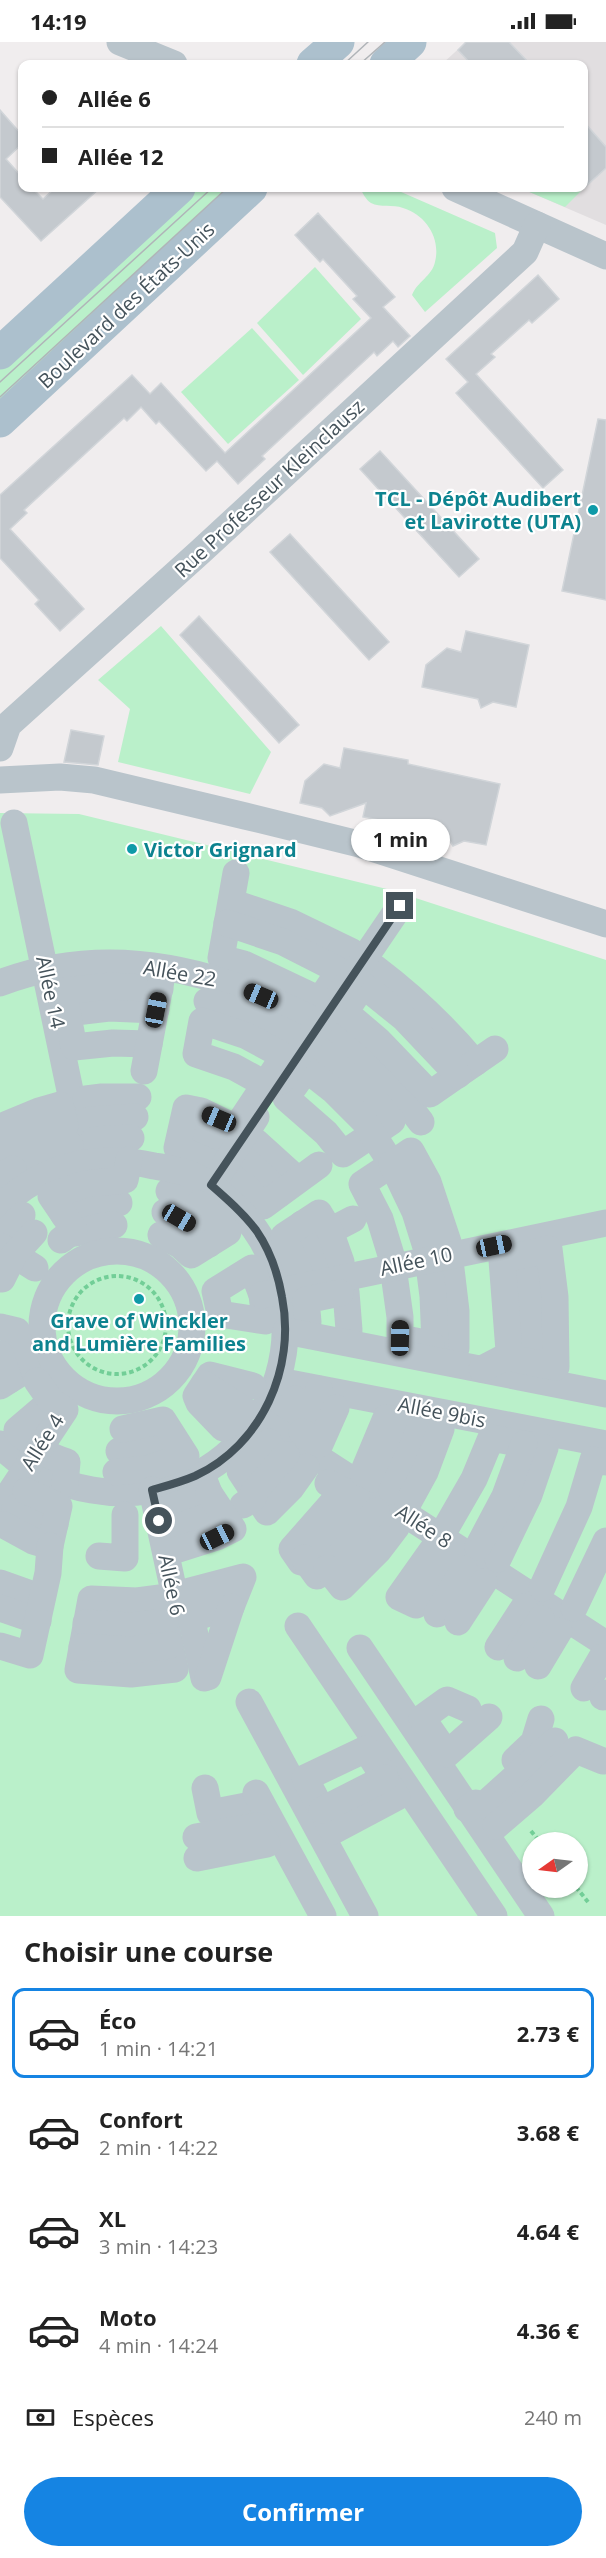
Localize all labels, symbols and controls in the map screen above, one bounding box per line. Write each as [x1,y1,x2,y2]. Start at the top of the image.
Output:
text: 14:19 [30,6,87,36]
text: Allée 6 [78,83,151,113]
text: Allée 12 [78,141,163,171]
street label: Boulevard des États-Unis [32,216,220,394]
street label: Rue Professeur Kleinclausz [168,393,370,583]
place label: TCL - Dépôt Audibert et Lavirotte (UTA) [375,485,581,535]
marker: TCL - Dépôt Audibert et Lavirotte (UTA) [586,503,600,517]
callout: 1 min [350,819,450,861]
text: 1 min [373,826,428,853]
place label: Victor Grignard [144,836,297,863]
marker: Victor Grignard [125,842,139,856]
route end [386,892,413,919]
street label: Allée 14 [30,953,72,1031]
street label: Allée 22 [142,953,218,993]
car [241,981,281,1011]
car [144,991,168,1029]
car [199,1104,239,1134]
car [159,1201,199,1235]
car [475,1233,513,1259]
street label: Allée 10 [377,1240,455,1282]
marker: Grave of Winckler and Lumière Families [132,1292,146,1306]
place label: Grave of Winckler and Lumière Families [32,1307,246,1357]
car [391,1320,409,1356]
street label: Allée 9bis [396,1390,488,1434]
street label: Allée 4 [14,1408,70,1475]
street label: Allée 8 [391,1498,457,1554]
route start [145,1507,172,1534]
car [197,1521,237,1553]
street label: Allée 6 [152,1552,192,1618]
north arrow [522,1832,588,1898]
map controls [522,1832,588,1898]
text: Choisir une course [24,1933,273,1970]
text: Éco [99,2005,136,2035]
icon: car [27,2006,81,2060]
text: 2.73 € [517,2018,579,2048]
text: 1 min · 14:21 [99,2035,218,2062]
text: Confort [99,2104,183,2134]
icon: car [27,2105,81,2159]
text: 3.68 € [517,2117,579,2147]
text: 2 min · 14:22 [99,2134,218,2161]
text: XL [99,2203,126,2233]
icon: car [27,2204,81,2258]
text: 4.64 € [517,2216,579,2246]
text: 3 min · 14:23 [99,2233,218,2260]
text: Moto [99,2302,157,2332]
icon: car [27,2303,81,2357]
text: 4.36 € [517,2315,579,2345]
text: 4 min · 14:24 [99,2332,218,2359]
icon: cash [24,2401,57,2434]
text: Espèces [72,2402,154,2432]
text: 240 m [524,2404,582,2431]
button: Confirmer [24,2477,582,2546]

